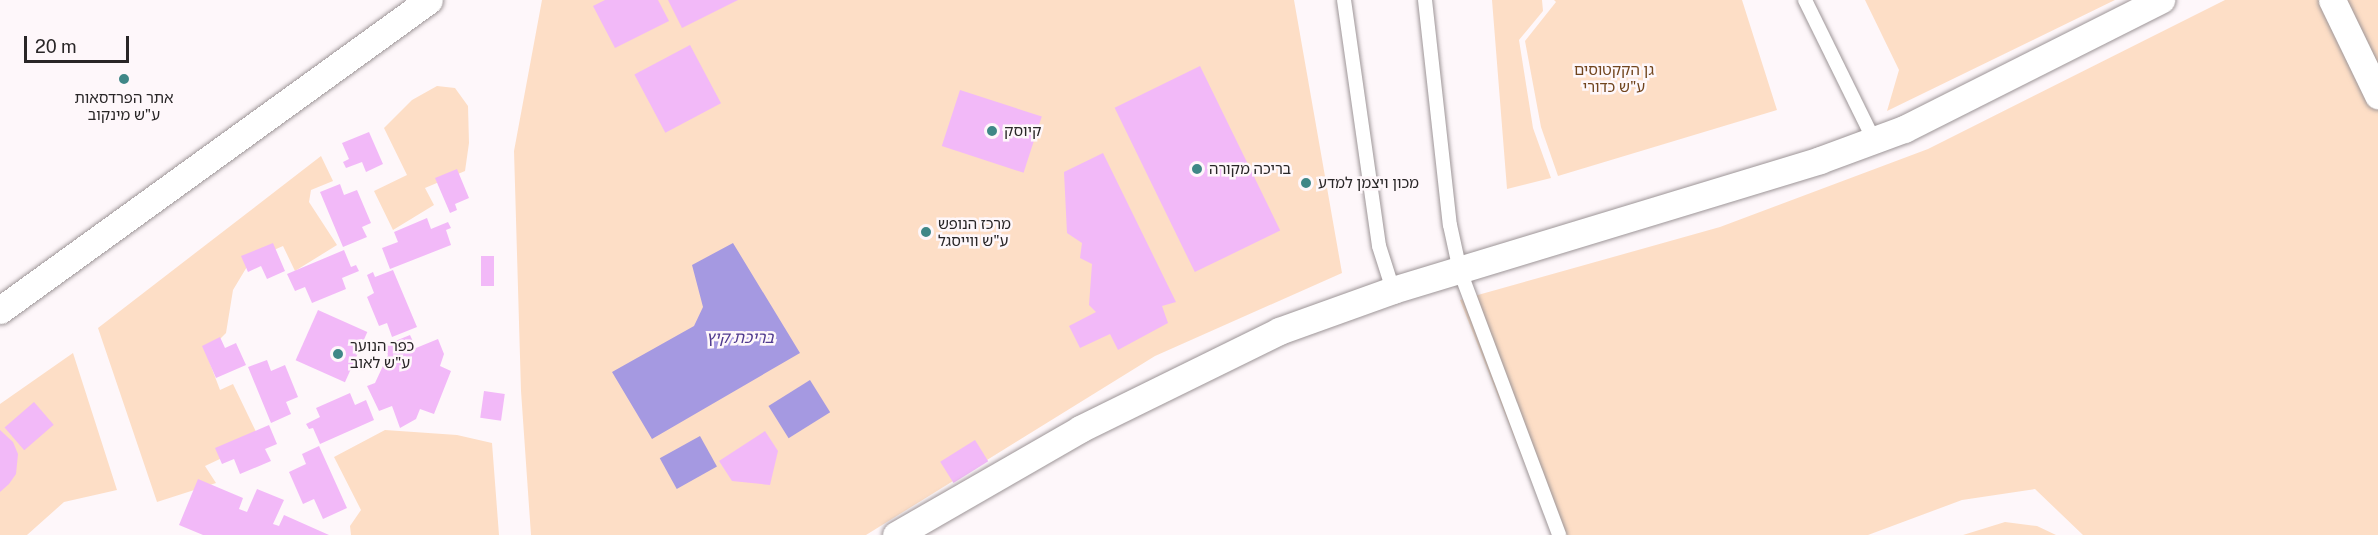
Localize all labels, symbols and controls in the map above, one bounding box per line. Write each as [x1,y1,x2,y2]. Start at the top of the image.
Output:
scale bar [27,24,132,62]
text: 20 m [35,36,77,57]
park label: גן הקקטוסים ע"ש כדורי [1574,60,1654,95]
marker: אתר הפרדסאות ע"ש מינקוב [117,72,131,86]
place label: אתר הפרדסאות ע"ש מינקוב [74,88,174,123]
place label: קיוסק [1004,122,1041,140]
marker: קיוסק [985,124,999,138]
place label: בריכה מקורה [1209,160,1291,178]
marker: בריכה מקורה [1190,162,1204,176]
place label: מכון ויצמן למדע [1318,174,1419,192]
marker: מכון ויצמן למדע [1299,176,1313,190]
place label: מרכז הנופש ע"ש ווייסגל [938,214,1011,249]
marker: מרכז הנופש ע"ש ווייסגל [919,225,933,239]
water label: בריכת קיץ [706,328,774,348]
place label: כפר הנוער ע"ש לאוב [350,336,414,371]
marker: כפר הנוער ע"ש לאוב [331,347,345,361]

